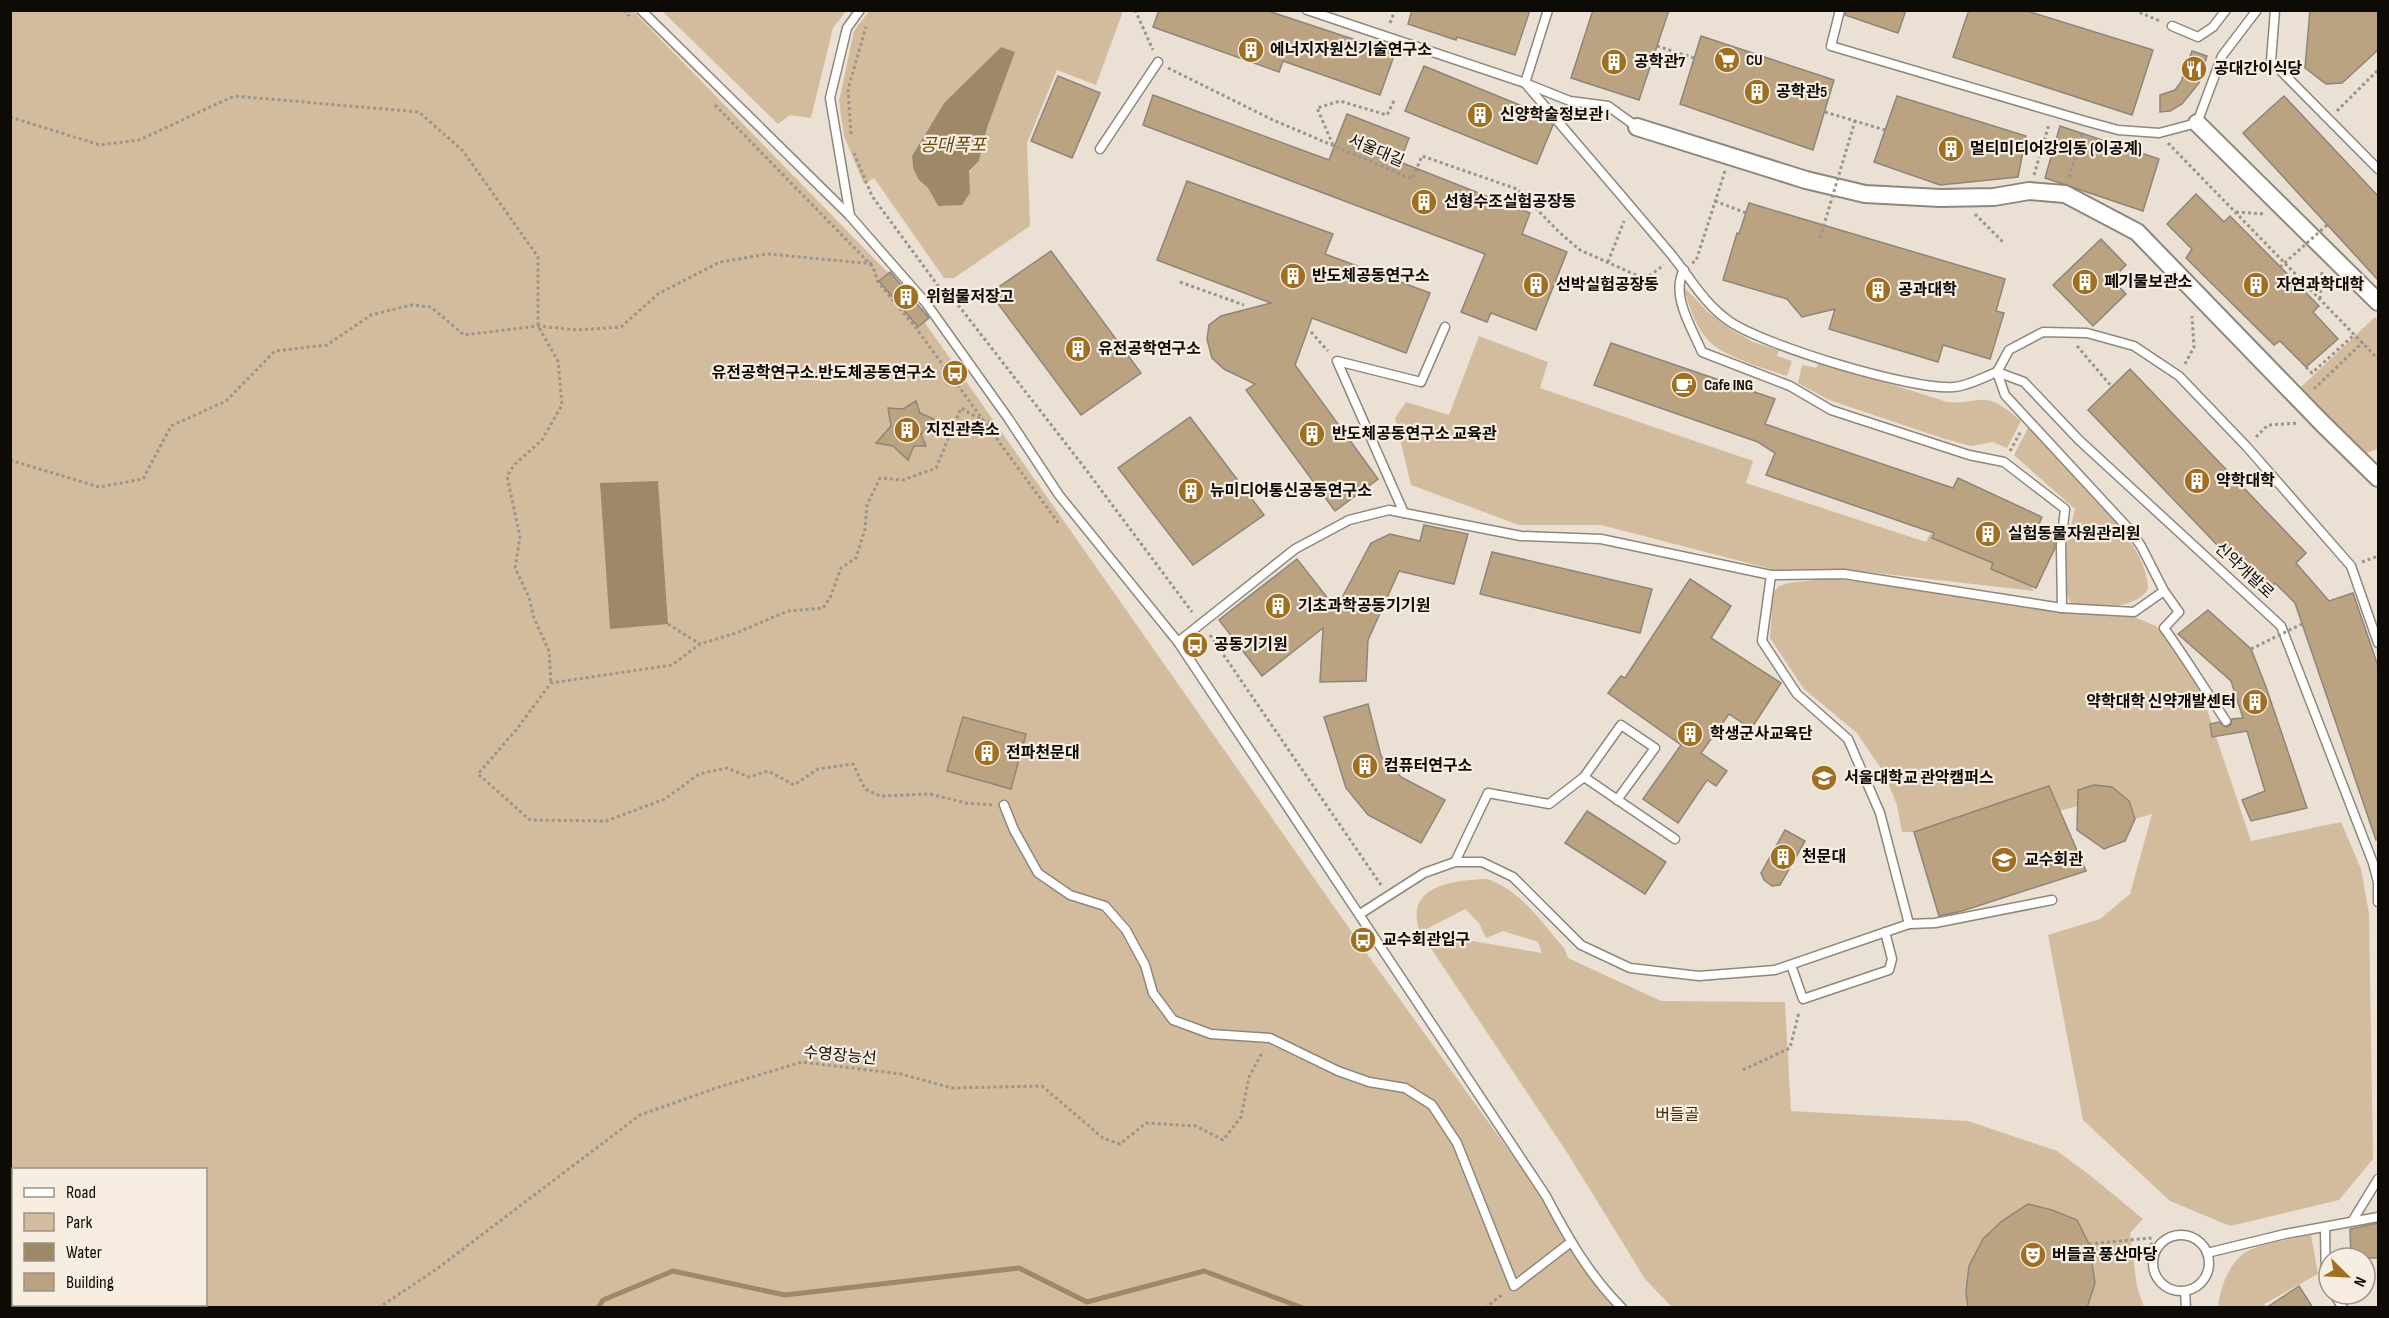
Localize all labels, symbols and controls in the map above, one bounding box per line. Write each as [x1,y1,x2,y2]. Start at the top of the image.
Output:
building icon: 에너지자원신기술연구소 [1236,35,1266,65]
place label: 에너지자원신기술연구소 [1270,41,1432,60]
supermarket icon: CU [1712,45,1742,75]
building icon: 공학관7 [1599,47,1629,77]
place label: CU [1746,51,1763,70]
place label: 공학관7 [1634,52,1685,72]
restaurant icon: 공대간이식당 [2179,54,2209,84]
place label: 공대간이식당 [2214,60,2303,79]
building icon: 공학관5 [1742,77,1772,107]
place label: 공학관5 [1776,82,1827,102]
building icon: 신양학술정보관 I [1465,100,1495,130]
place label: 신양학술정보관 I [1500,105,1609,125]
street label: 서울대길 [1345,131,1407,171]
building icon: 멀티미디어강의동 (이공계) [1936,134,1966,164]
water label: 공대폭포 [920,135,988,156]
place label: 멀티미디어강의동 (이공계) [1970,140,2142,159]
building icon: 선형수조실험공장동 [1409,187,1439,217]
place label: 선형수조실험공장동 [1444,192,1576,212]
building icon: 반도체공동연구소 [1278,261,1308,291]
place label: 반도체공동연구소 [1312,267,1430,286]
building icon: 폐기물보관소 [2070,267,2100,297]
building icon: 선박실험공장동 [1521,270,1551,300]
building icon: 자연과학대학 [2241,270,2271,300]
place label: 폐기물보관소 [2104,273,2193,292]
place label: 선박실험공장동 [1556,275,1659,295]
building icon: 공과대학 [1863,275,1893,305]
place label: 자연과학대학 [2276,275,2365,295]
place label: 공과대학 [1898,280,1957,300]
building icon: 위험물저장고 [891,282,921,312]
place label: 위험물저장고 [926,287,1014,307]
building icon: 유전공학연구소 [1063,334,1093,364]
place label: 유전공학연구소 [1098,339,1201,359]
bus stop icon: 유전공학연구소.반도체공동연구소 [940,358,970,388]
place label: 유전공학연구소.반도체공동연구소 [712,363,936,383]
cafe icon: Cafe ING [1669,370,1699,400]
place label: Cafe ING [1704,376,1753,395]
building icon: 지진관측소 [892,415,922,445]
building icon: 반도체공동연구소 교육관 [1297,419,1327,449]
place label: 지진관측소 [926,421,1000,440]
place label: 반도체공동연구소 교육관 [1332,425,1497,444]
building icon: 약학대학 [2182,466,2212,496]
place label: 약학대학 [2216,471,2275,491]
building icon: 뉴미디어통신공동연구소 [1176,476,1206,506]
place label: 뉴미디어통신공동연구소 [1210,482,1372,501]
building icon: 실험동물자원관리원 [1973,519,2003,549]
place label: 실험동물자원관리원 [2008,524,2140,544]
street label: 신약개발로 [2211,539,2278,603]
building icon: 기초과학공동기기원 [1263,591,1293,621]
place label: 기초과학공동기기원 [1298,596,1430,616]
bus stop icon: 공동기기원 [1180,630,1210,660]
place label: 공동기기원 [1214,636,1288,655]
building icon: 약학대학 신약개발센터 [2240,687,2270,717]
place label: 약학대학 신약개발센터 [2086,692,2236,712]
building icon: 학생군사교육단 [1675,719,1705,749]
place label: 학생군사교육단 [1710,724,1813,744]
building icon: 전파천문대 [972,738,1002,768]
place label: 전파천문대 [1006,743,1080,763]
building icon: 컴퓨터연구소 [1350,751,1380,781]
place label: 컴퓨터연구소 [1384,757,1473,776]
school or university icon: 서울대학교 관악캠퍼스 [1809,763,1839,793]
place label: 서울대학교 관악캠퍼스 [1844,768,1994,788]
building icon: 천문대 [1768,842,1798,872]
school or university icon: 교수회관 [1989,845,2019,875]
place label: 천문대 [1802,847,1846,867]
place label: 교수회관 [2024,851,2083,870]
bus stop icon: 교수회관입구 [1348,925,1378,955]
place label: 교수회관입구 [1382,931,1470,950]
street label: 수영장능선 [803,1043,877,1069]
park label: 버들골 [1655,1106,1699,1125]
legend [12,1168,207,1306]
text: Road [66,1182,96,1203]
text: Park [66,1212,92,1233]
theatre icon: 버들골 풍산마당 [2018,1240,2048,1270]
text: Water [66,1242,102,1263]
place label: 버들골 풍산마당 [2052,1246,2158,1265]
north arrow [2317,1246,2377,1306]
text: Building [66,1272,114,1293]
text: N [2349,1274,2370,1289]

